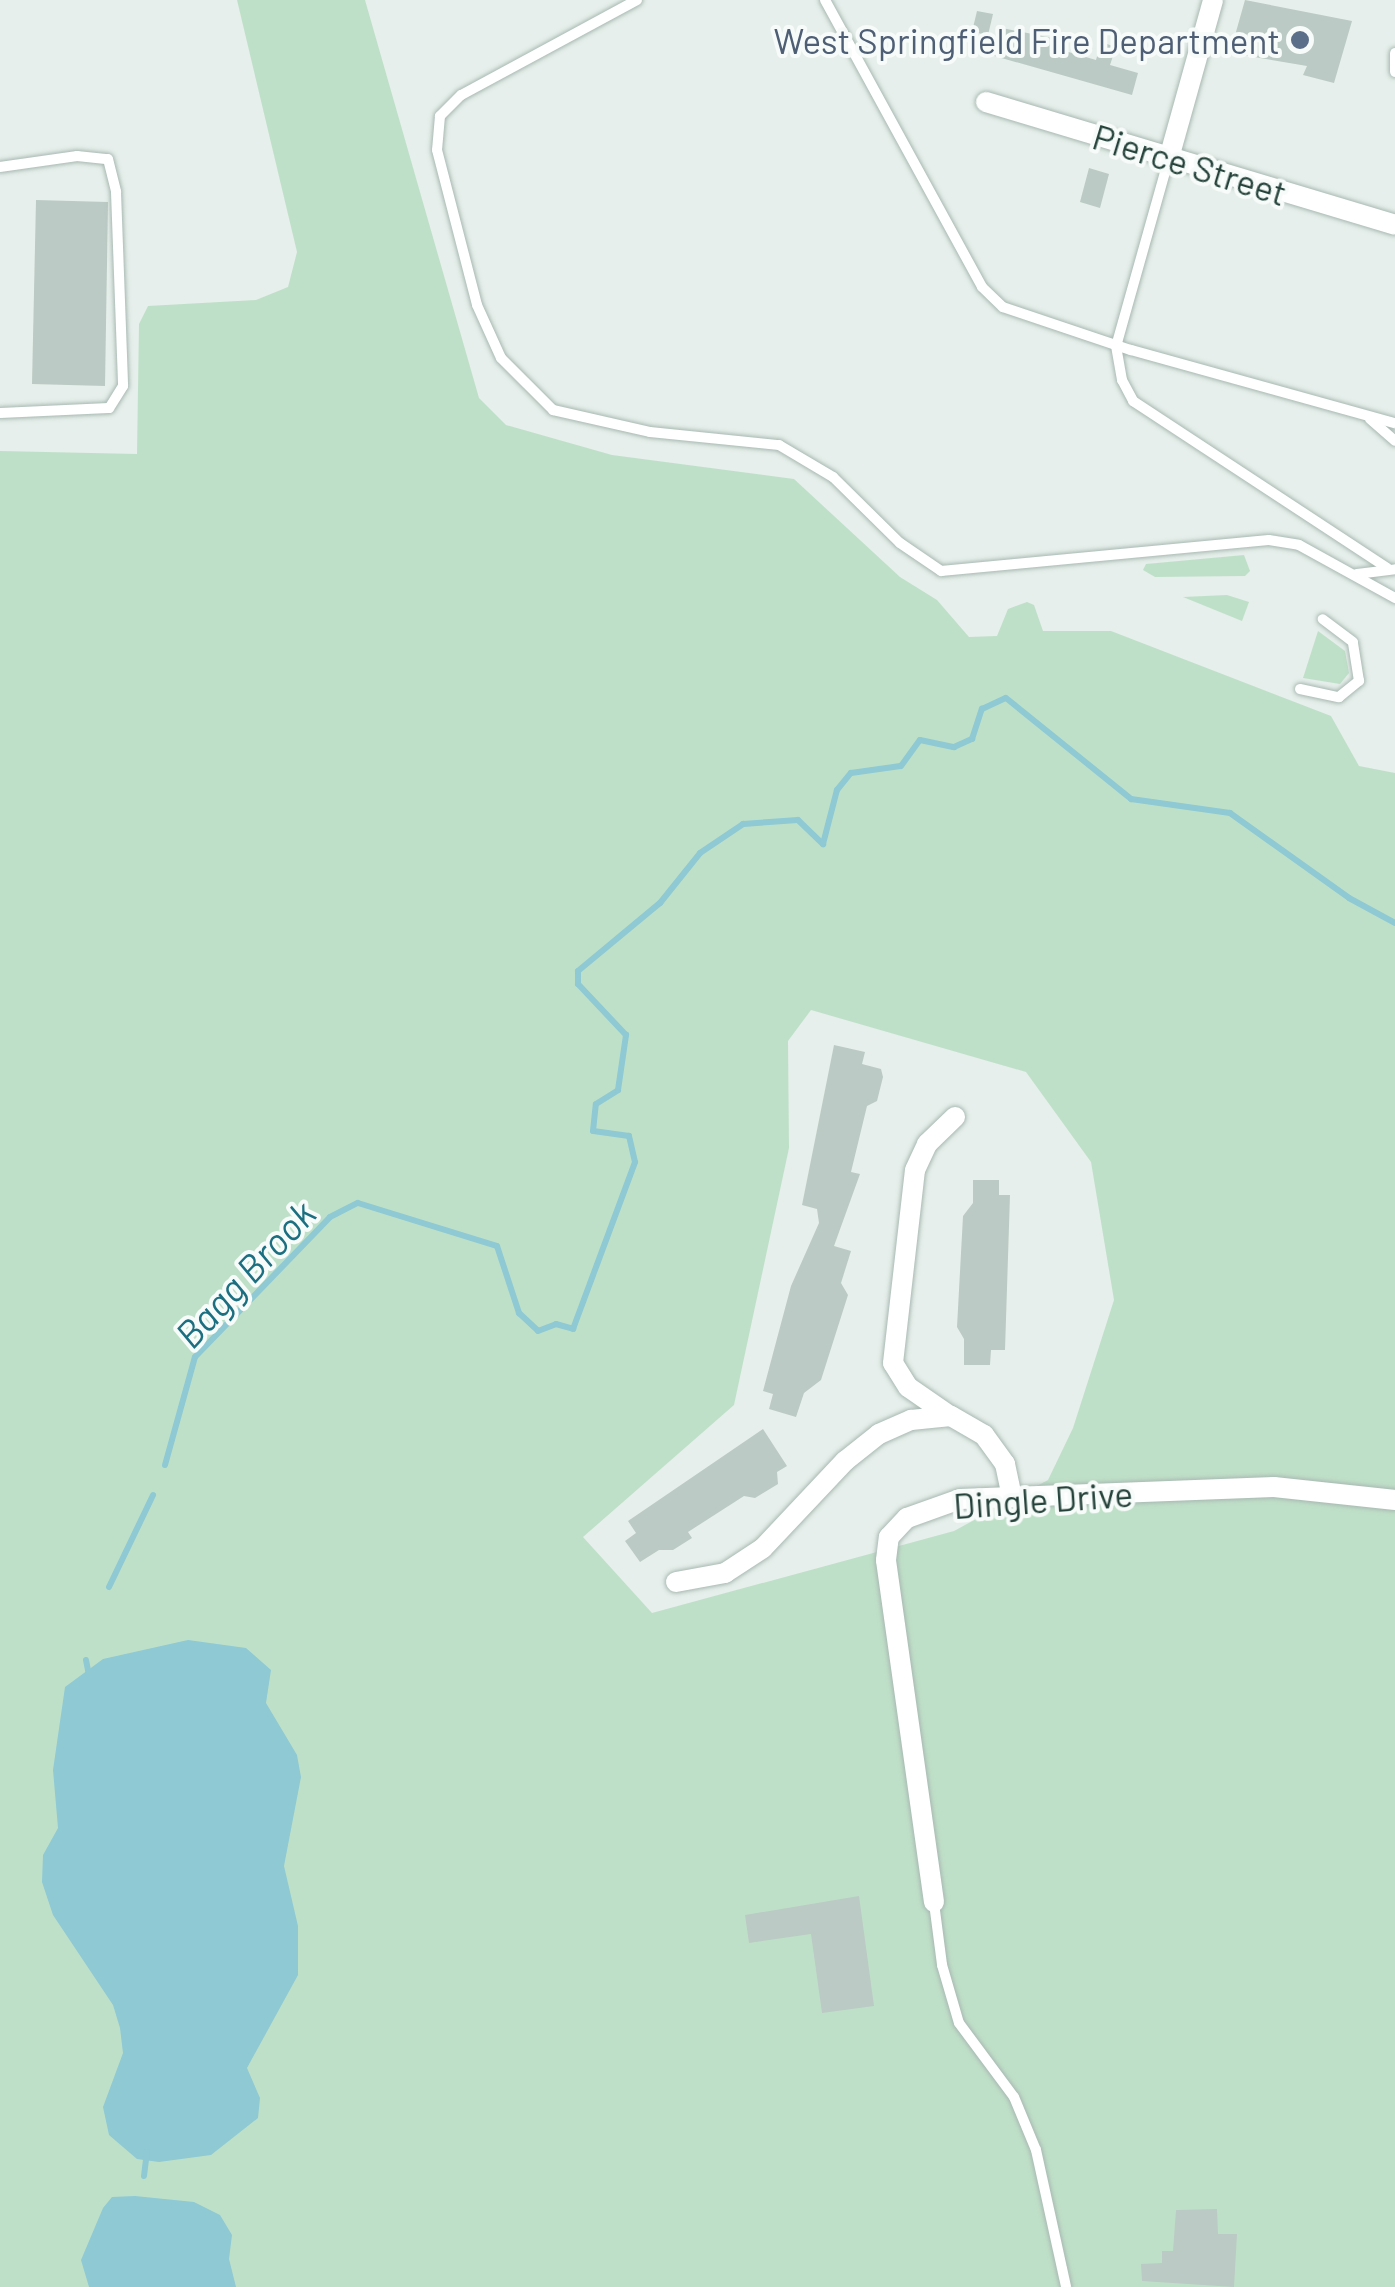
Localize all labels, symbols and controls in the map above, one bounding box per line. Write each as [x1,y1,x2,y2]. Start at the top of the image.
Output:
place label: West Springfield Fire Department [773,19,1280,61]
marker: West Springfield Fire Department [1289,29,1311,51]
street label: Pierce Street [1088,115,1292,213]
water label: Bagg Brook [165,1191,325,1357]
street label: Dingle Drive [952,1472,1134,1526]

